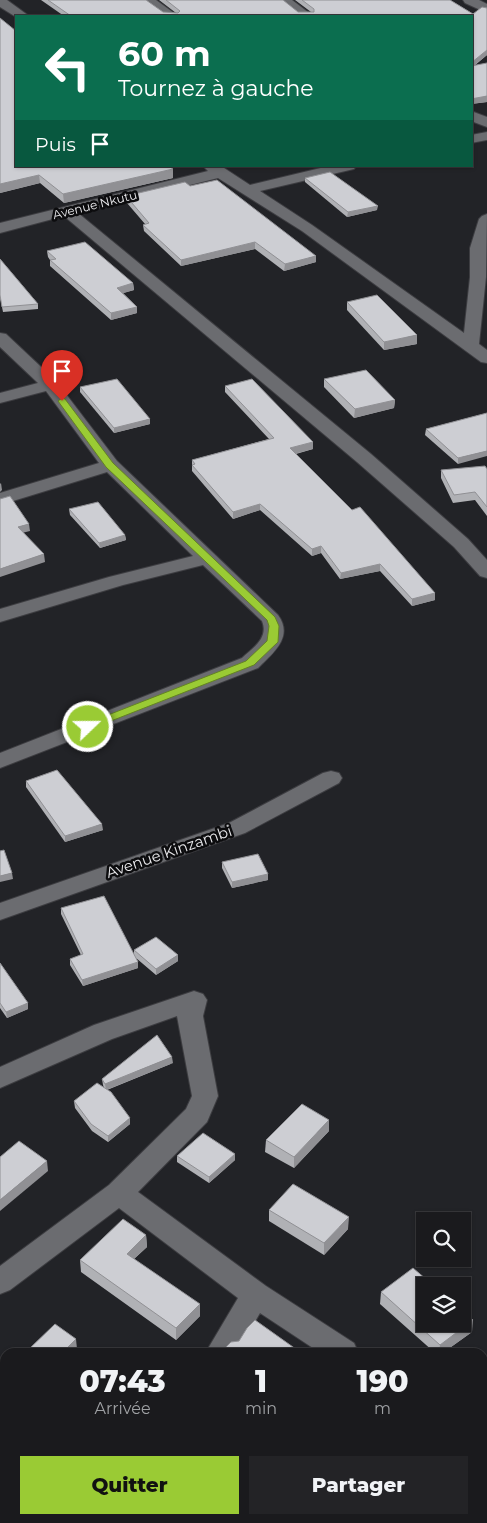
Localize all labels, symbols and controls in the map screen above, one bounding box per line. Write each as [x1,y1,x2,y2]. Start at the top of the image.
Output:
text: 60 m [118,32,211,75]
icon: left [35,35,100,100]
text: Tournez à gauche [118,75,314,102]
icon: arrive [86,130,114,158]
text: Puis [35,133,76,156]
street label: Avenue Nkutu [51,187,139,222]
pin [41,350,83,401]
icon: arrive [48,357,76,385]
position arrow [61,700,113,752]
street label: Avenue Kinzambi [103,821,234,882]
map controls [416,1212,471,1332]
button: search [416,1212,471,1267]
button: layers [416,1277,471,1332]
text: 07:43 [79,1363,166,1400]
text: 1 [255,1363,267,1400]
text: 190 [356,1363,409,1400]
text: Arrivée [94,1399,151,1418]
text: min [245,1399,277,1418]
text: m [374,1399,391,1418]
button: Quitter [20,1456,239,1514]
button: Partager [249,1456,468,1514]

